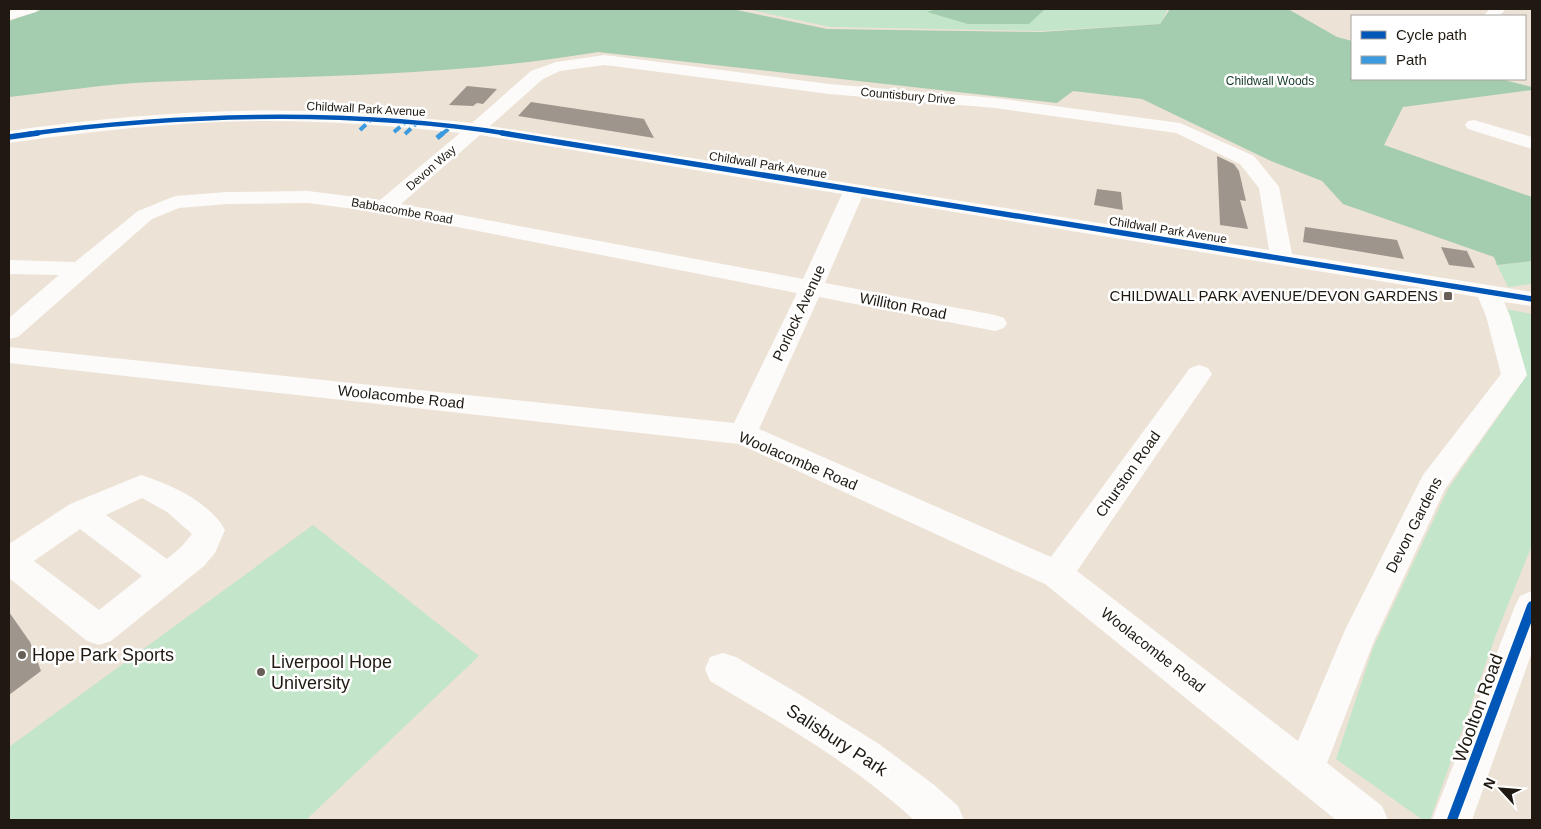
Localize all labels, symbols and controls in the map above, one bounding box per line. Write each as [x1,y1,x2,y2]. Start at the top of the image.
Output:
legend [1351,15,1526,80]
text: Cycle path [1396,26,1467,43]
text: Path [1396,51,1427,68]
park label: Childwall Woods [1226,74,1314,88]
street label: Countisbury Drive [860,85,956,107]
street label: Childwall Park Avenue [306,99,426,119]
street label: Devon Way [403,143,459,193]
street label: Childwall Park Avenue [708,149,828,181]
street label: Babbacombe Road [350,195,454,227]
street label: Childwall Park Avenue [1108,214,1228,246]
street label: Porlock Avenue [769,262,828,363]
place label: CHILDWALL PARK AVENUE/DEVON GARDENS [1110,287,1438,304]
street label: Williton Road [858,289,948,322]
marker: CHILDWALL PARK AVENUE/DEVON GARDENS [1442,290,1454,302]
street label: Woolacombe Road [337,381,465,412]
street label: Woolacombe Road [736,428,860,493]
street label: Churston Road [1092,428,1163,520]
street label: Devon Gardens [1382,474,1445,575]
street label: Woolacombe Road [1098,604,1209,695]
place label: Hope Park Sports [32,645,174,665]
marker: Hope Park Sports [16,649,28,661]
street label: Woolton Road [1449,651,1507,765]
place label: Liverpool Hope University [271,652,392,693]
marker: Liverpool Hope University [255,666,267,678]
street label: Salisbury Park [783,700,892,781]
north arrow [1476,764,1526,814]
text: N [1480,775,1499,791]

